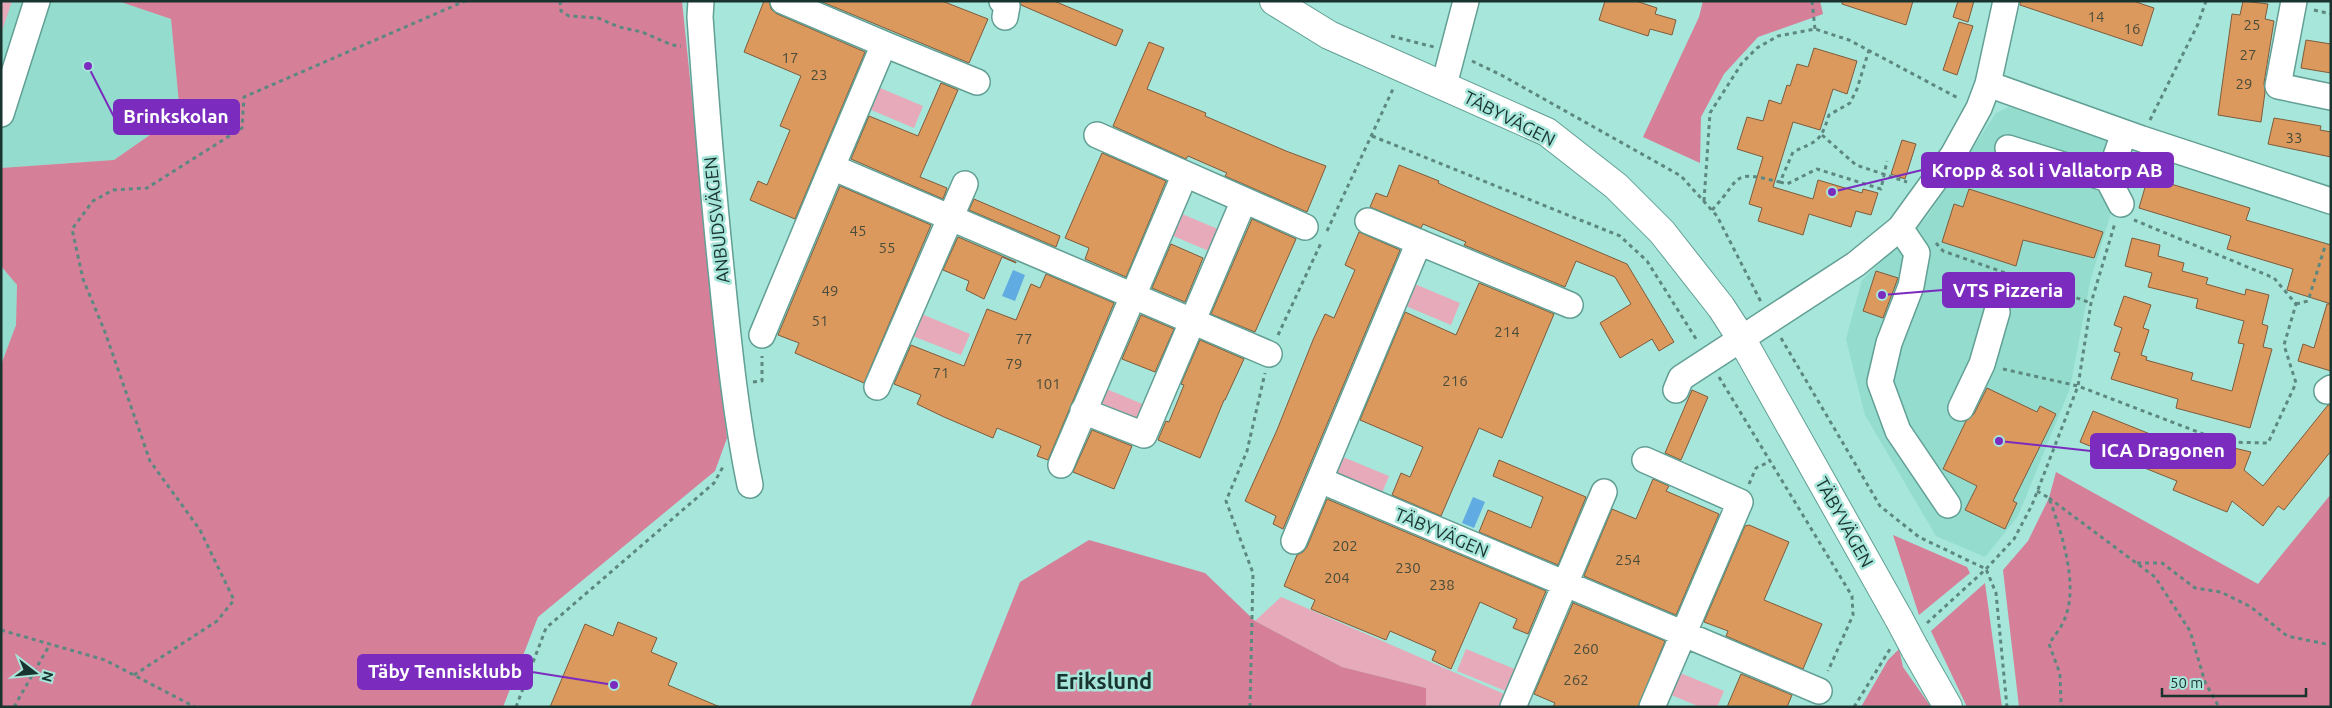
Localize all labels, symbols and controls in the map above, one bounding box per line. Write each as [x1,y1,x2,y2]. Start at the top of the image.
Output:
house number: 14 [2088,8,2104,25]
house number: 25 [2244,16,2260,33]
house number: 16 [2124,20,2140,37]
house number: 27 [2240,46,2256,63]
house number: 17 [782,49,798,66]
house number: 23 [811,66,827,83]
house number: 29 [2236,75,2252,92]
street label: TÄBYVÄGEN [1461,86,1559,150]
callout: Brinkskolan [114,100,239,134]
text: Brinkskolan [123,105,229,127]
house number: 33 [2286,129,2302,146]
callout: Kropp & sol i Vallatorp AB [1922,153,2173,187]
street label: ANBUDSVÄGEN [699,156,733,284]
text: Kropp & sol i Vallatorp AB [1931,159,2163,181]
house number: 45 [850,222,866,239]
house number: 55 [879,239,895,256]
callout: VTS Pizzeria [1943,273,2074,307]
text: VTS Pizzeria [1953,279,2063,301]
house number: 49 [822,282,838,299]
house number: 51 [812,312,828,329]
house number: 214 [1494,323,1520,340]
house number: 77 [1016,330,1032,347]
house number: 79 [1006,355,1022,372]
house number: 71 [933,364,949,381]
house number: 216 [1442,372,1468,389]
house number: 101 [1035,375,1061,392]
callout: ICA Dragonen [2091,434,2235,468]
text: ICA Dragonen [2101,439,2225,461]
street label: TÄBYVÄGEN [1812,474,1878,570]
street label: TÄBYVÄGEN [1392,503,1492,561]
house number: 202 [1332,537,1358,554]
house number: 254 [1615,551,1641,568]
house number: 230 [1395,559,1421,576]
house number: 204 [1324,569,1350,586]
house number: 238 [1429,576,1455,593]
house number: 260 [1573,640,1599,657]
north arrow [10,648,60,698]
callout: Täby Tennisklubb [358,655,532,689]
text: Täby Tennisklubb [368,660,522,682]
scale bar [2162,666,2306,698]
district label: Erikslund [1056,668,1152,693]
text: N [38,669,57,684]
house number: 262 [1563,671,1589,688]
text: 50 m [2170,674,2203,691]

